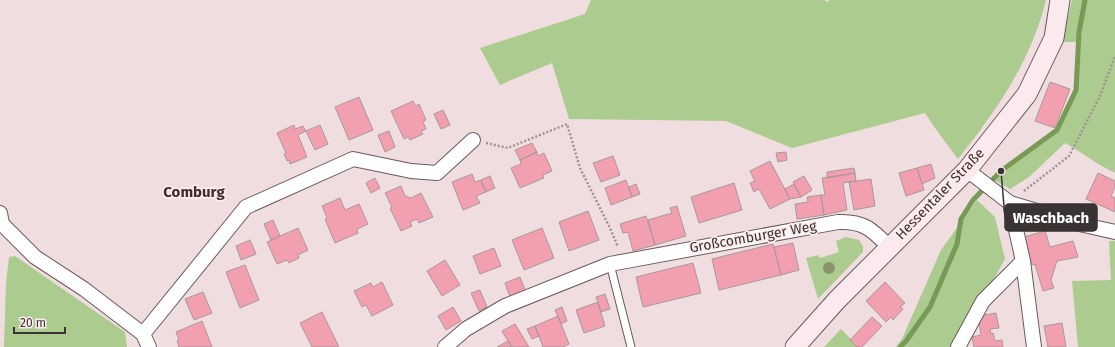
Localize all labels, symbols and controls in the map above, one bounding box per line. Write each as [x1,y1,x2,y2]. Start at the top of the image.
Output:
street label: Hessentaler Straße [892,145,988,243]
district label: Comburg [163,183,225,201]
callout: Waschbach [1005,204,1097,231]
text: Waschbach [1013,209,1089,227]
street label: Großcomburger Weg [688,217,819,257]
scale bar [14,309,65,335]
text: 20 m [20,316,46,330]

